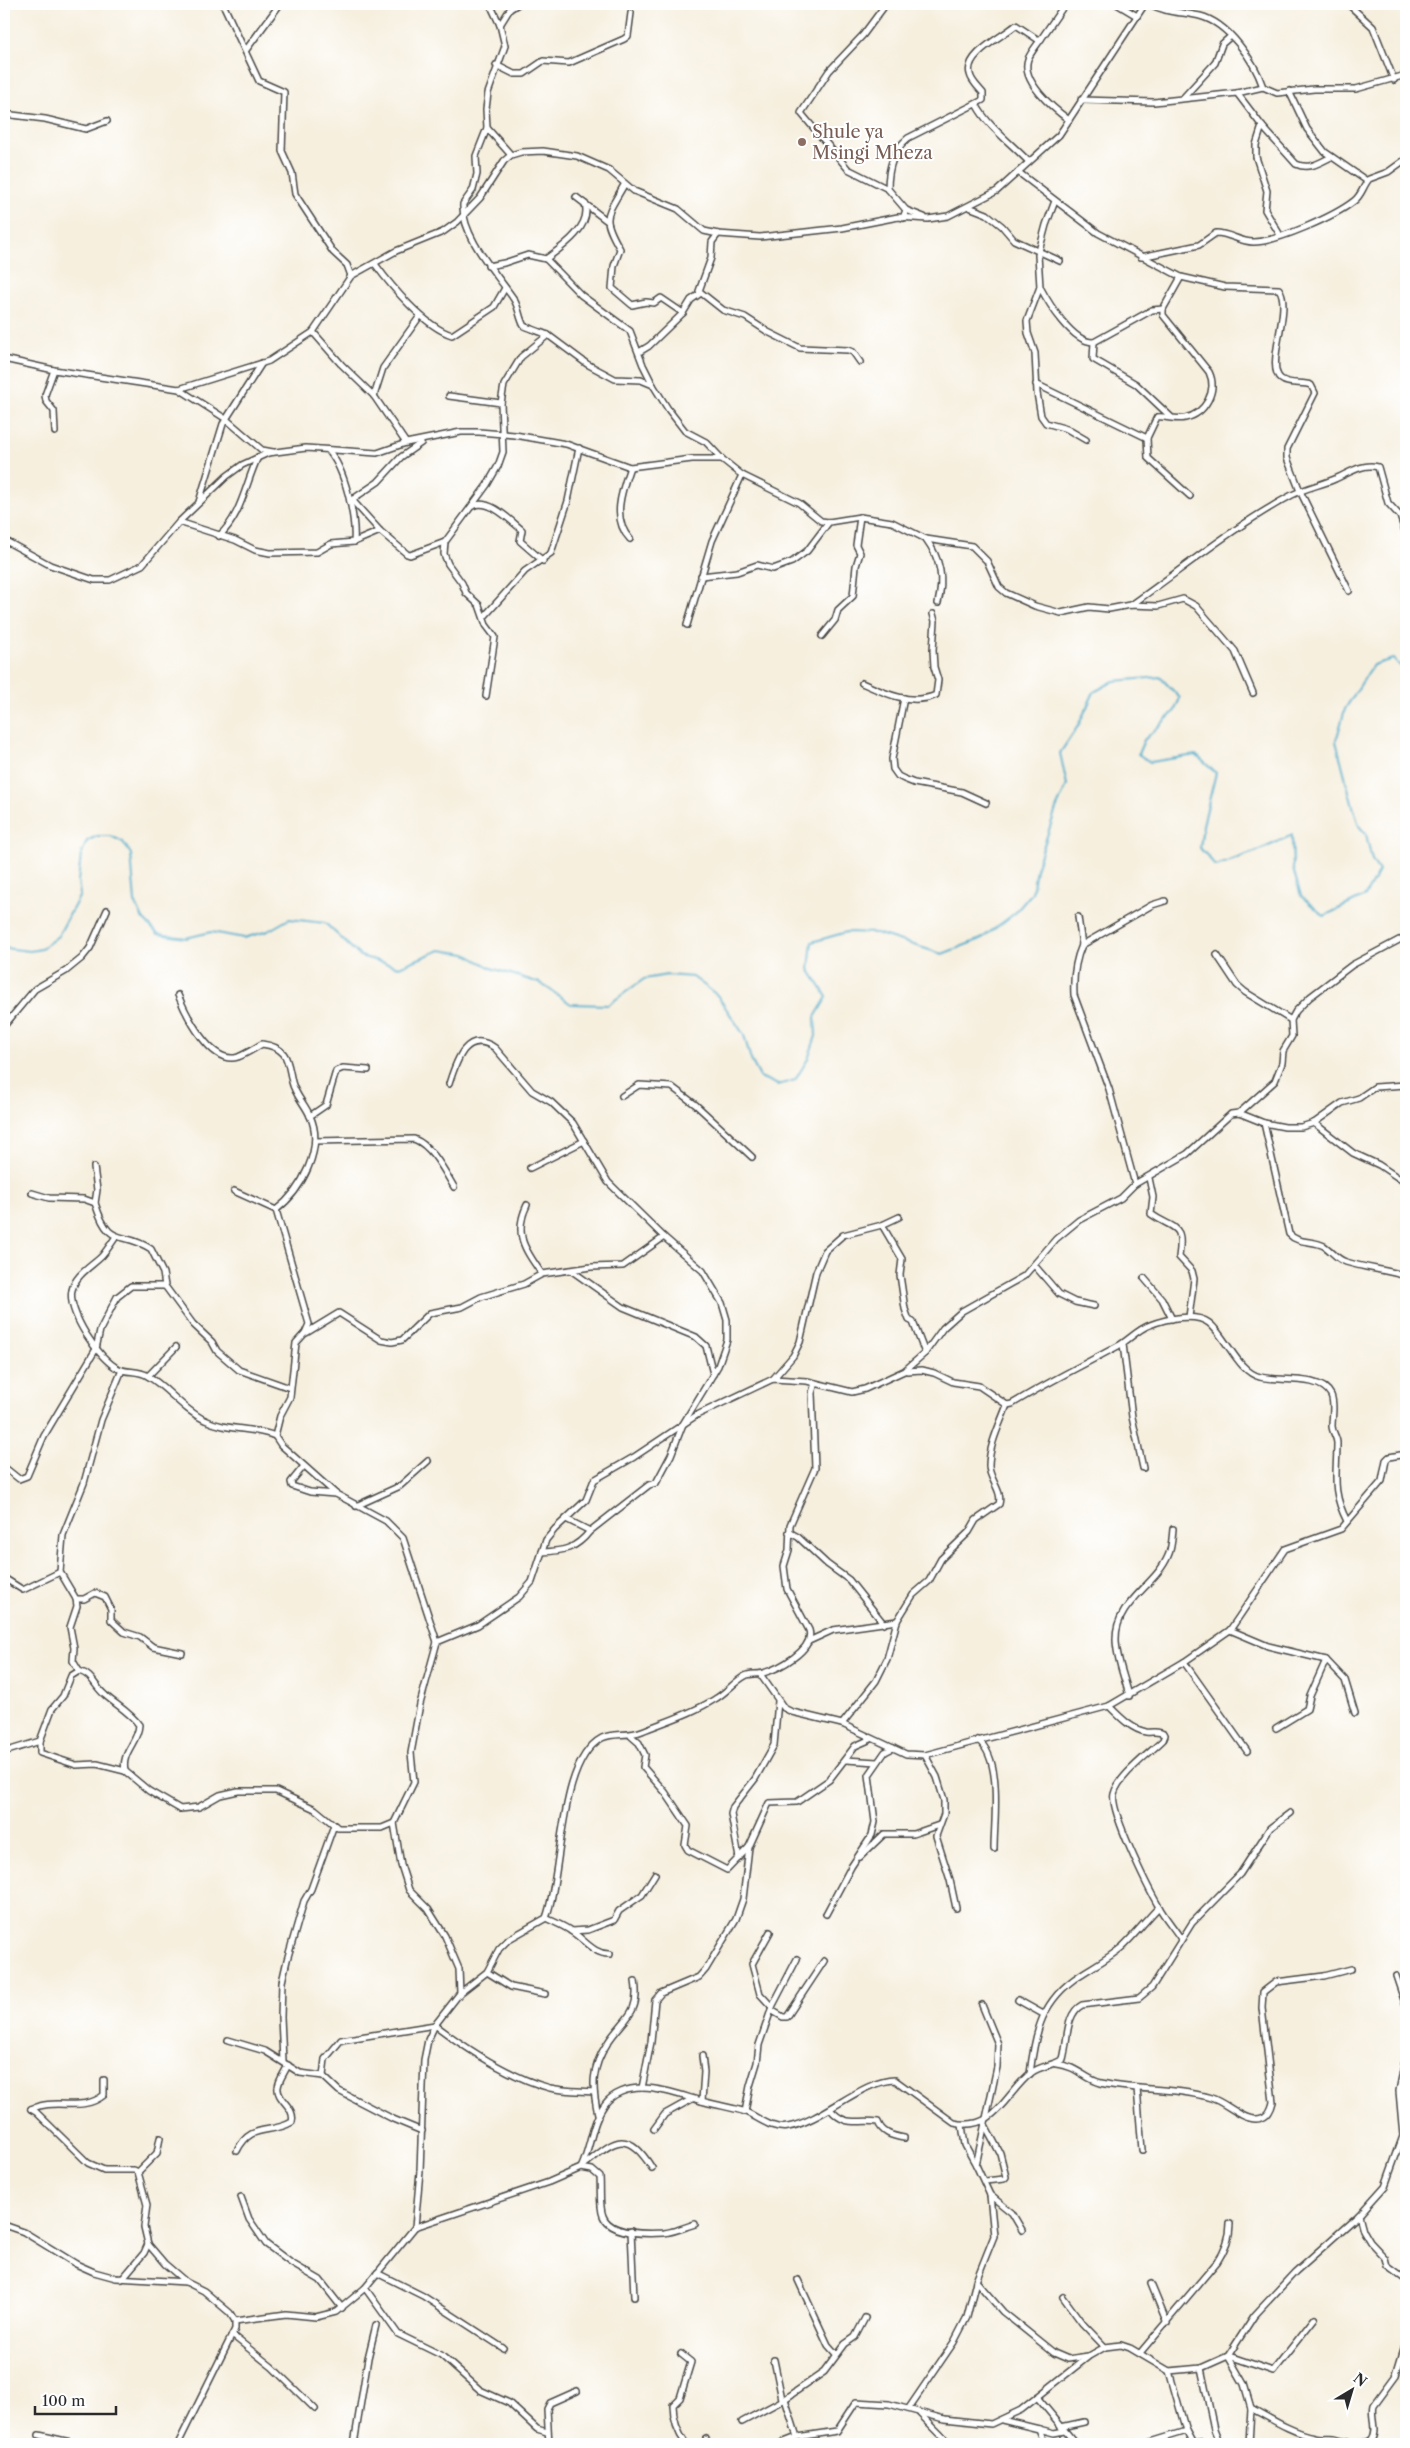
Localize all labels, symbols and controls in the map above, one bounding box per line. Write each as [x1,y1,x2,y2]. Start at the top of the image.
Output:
place label: Shule ya Msingi Mheza [812,121,933,164]
marker: Shule ya Msingi Mheza [796,136,808,148]
north arrow [1328,2366,1378,2416]
text: N [1350,2369,1370,2391]
scale bar [35,2383,116,2415]
text: 100 m [42,2391,85,2410]

